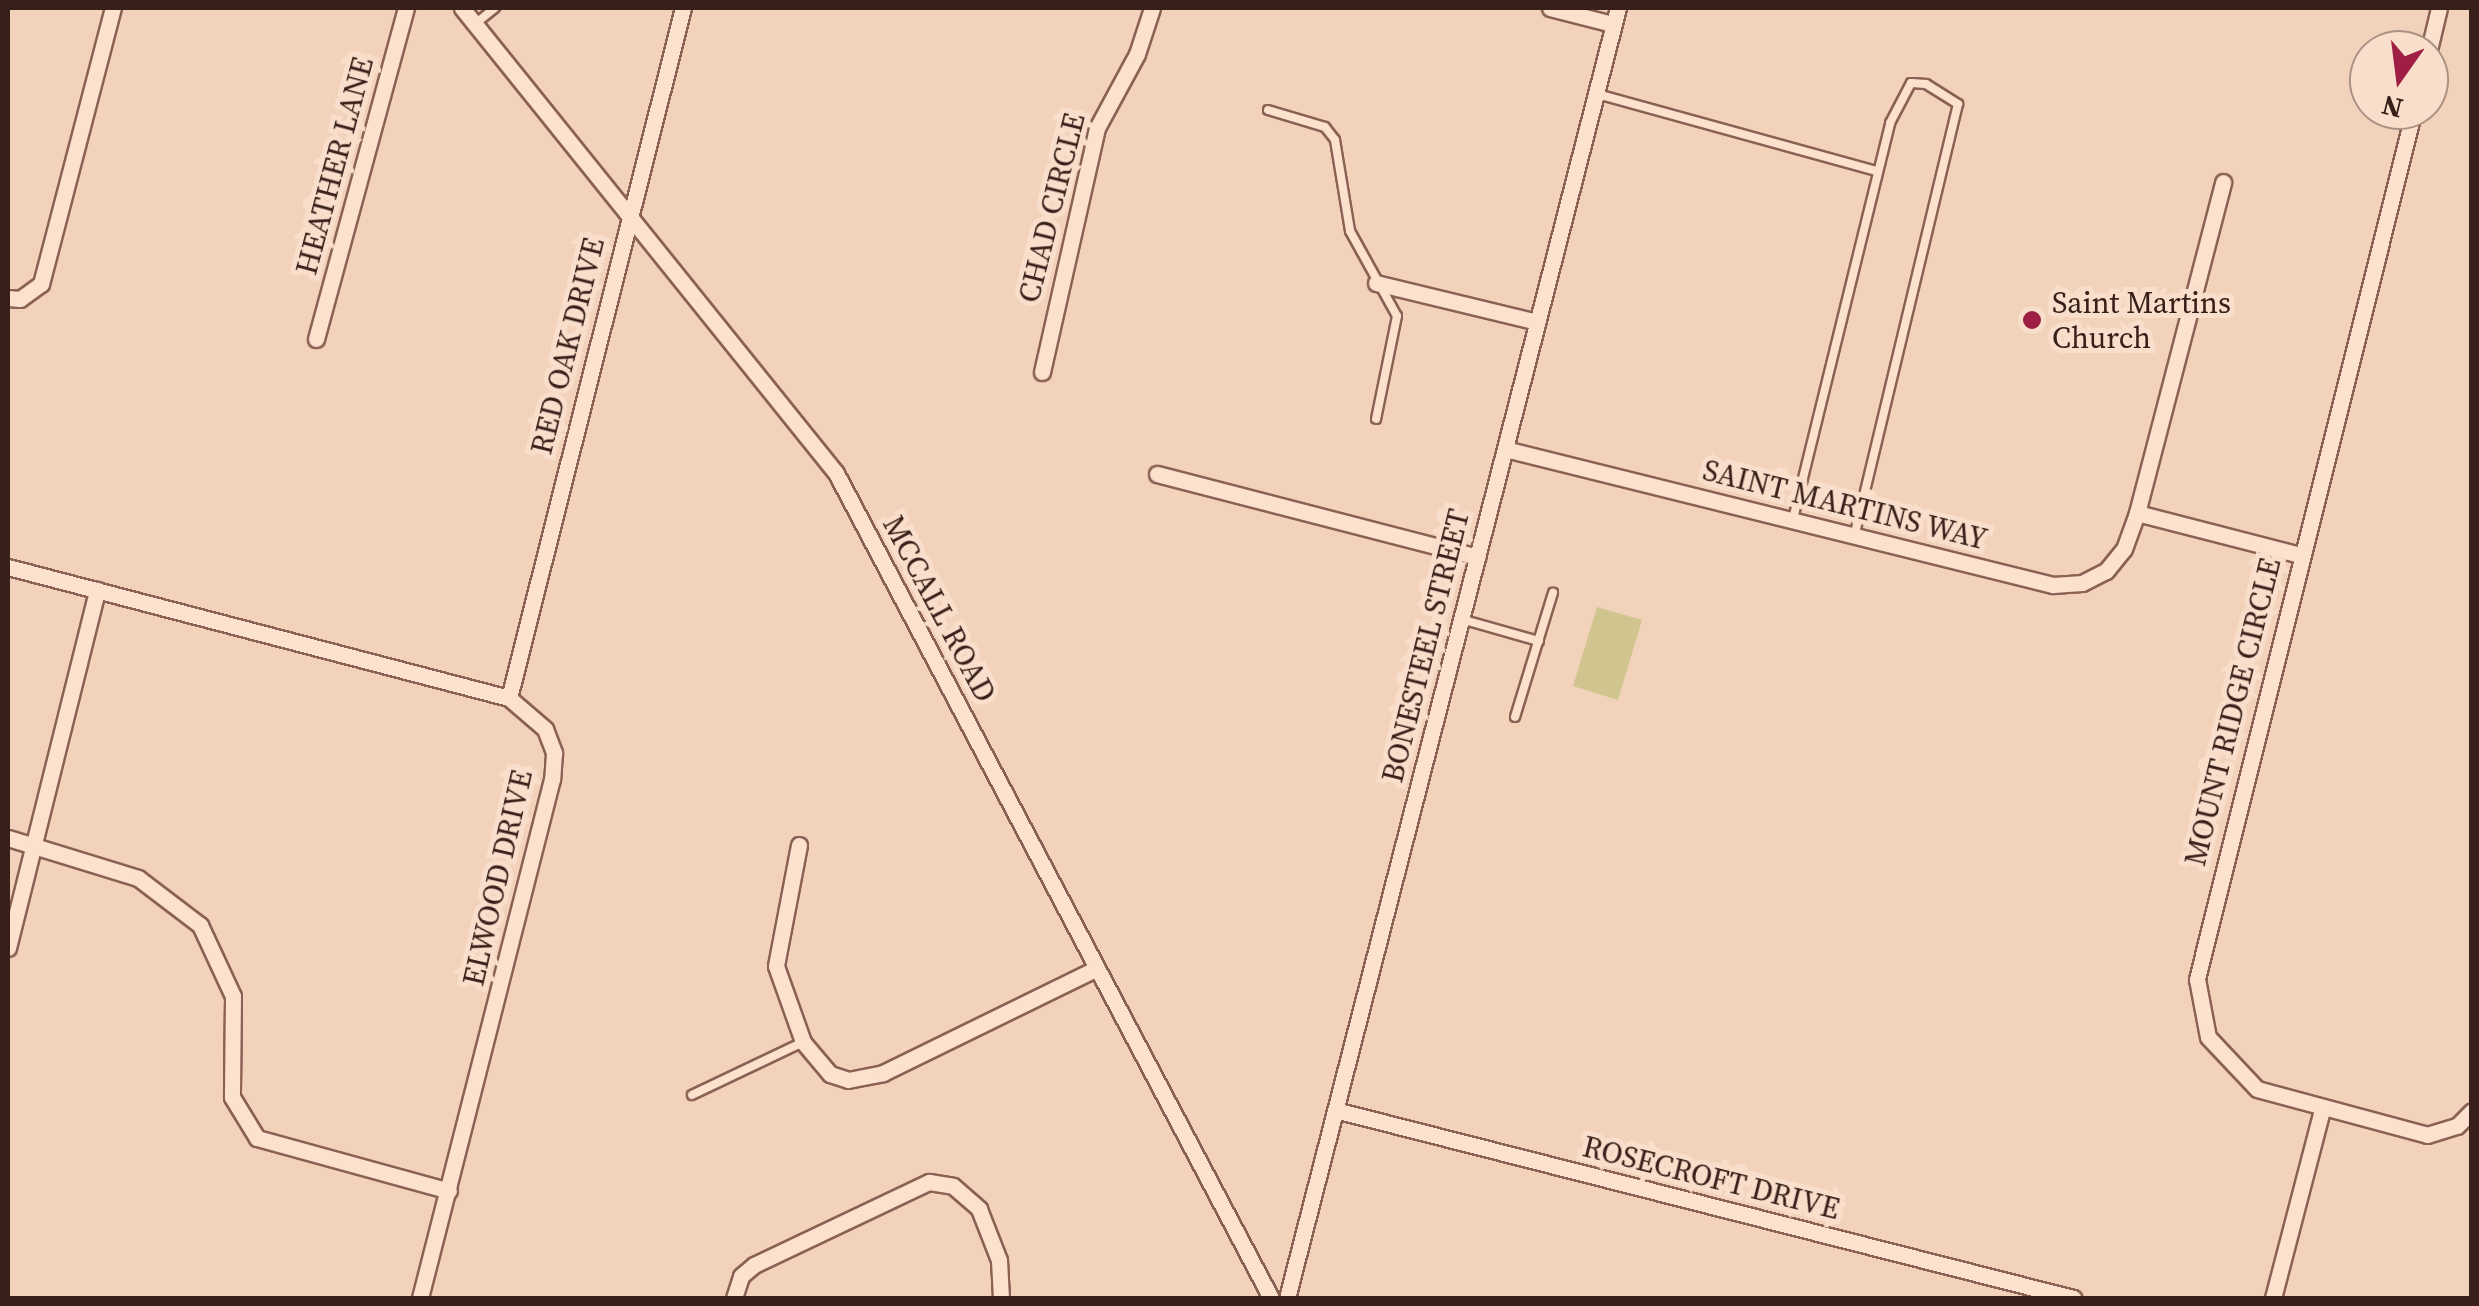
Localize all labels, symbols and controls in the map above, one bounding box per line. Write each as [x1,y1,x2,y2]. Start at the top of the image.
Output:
north arrow [2349,30,2449,130]
street label: HEATHER LANE [289,53,381,279]
text: N [2378,86,2407,128]
street label: CHAD CIRCLE [1011,110,1093,306]
street label: RED OAK DRIVE [524,234,612,458]
place label: Saint Martins Church [2052,285,2231,356]
marker: Saint Martins Church [2021,309,2043,331]
street label: SAINT MARTINS WAY [1698,452,1992,558]
street label: BONESTEEL STREET [1375,506,1477,786]
street label: MCCALL ROAD [875,510,1003,708]
street label: MOUNT RIDGE CIRCLE [2177,554,2289,870]
street label: ELWOOD DRIVE [456,767,540,989]
street label: ROSECROFT DRIVE [1579,1129,1843,1227]

